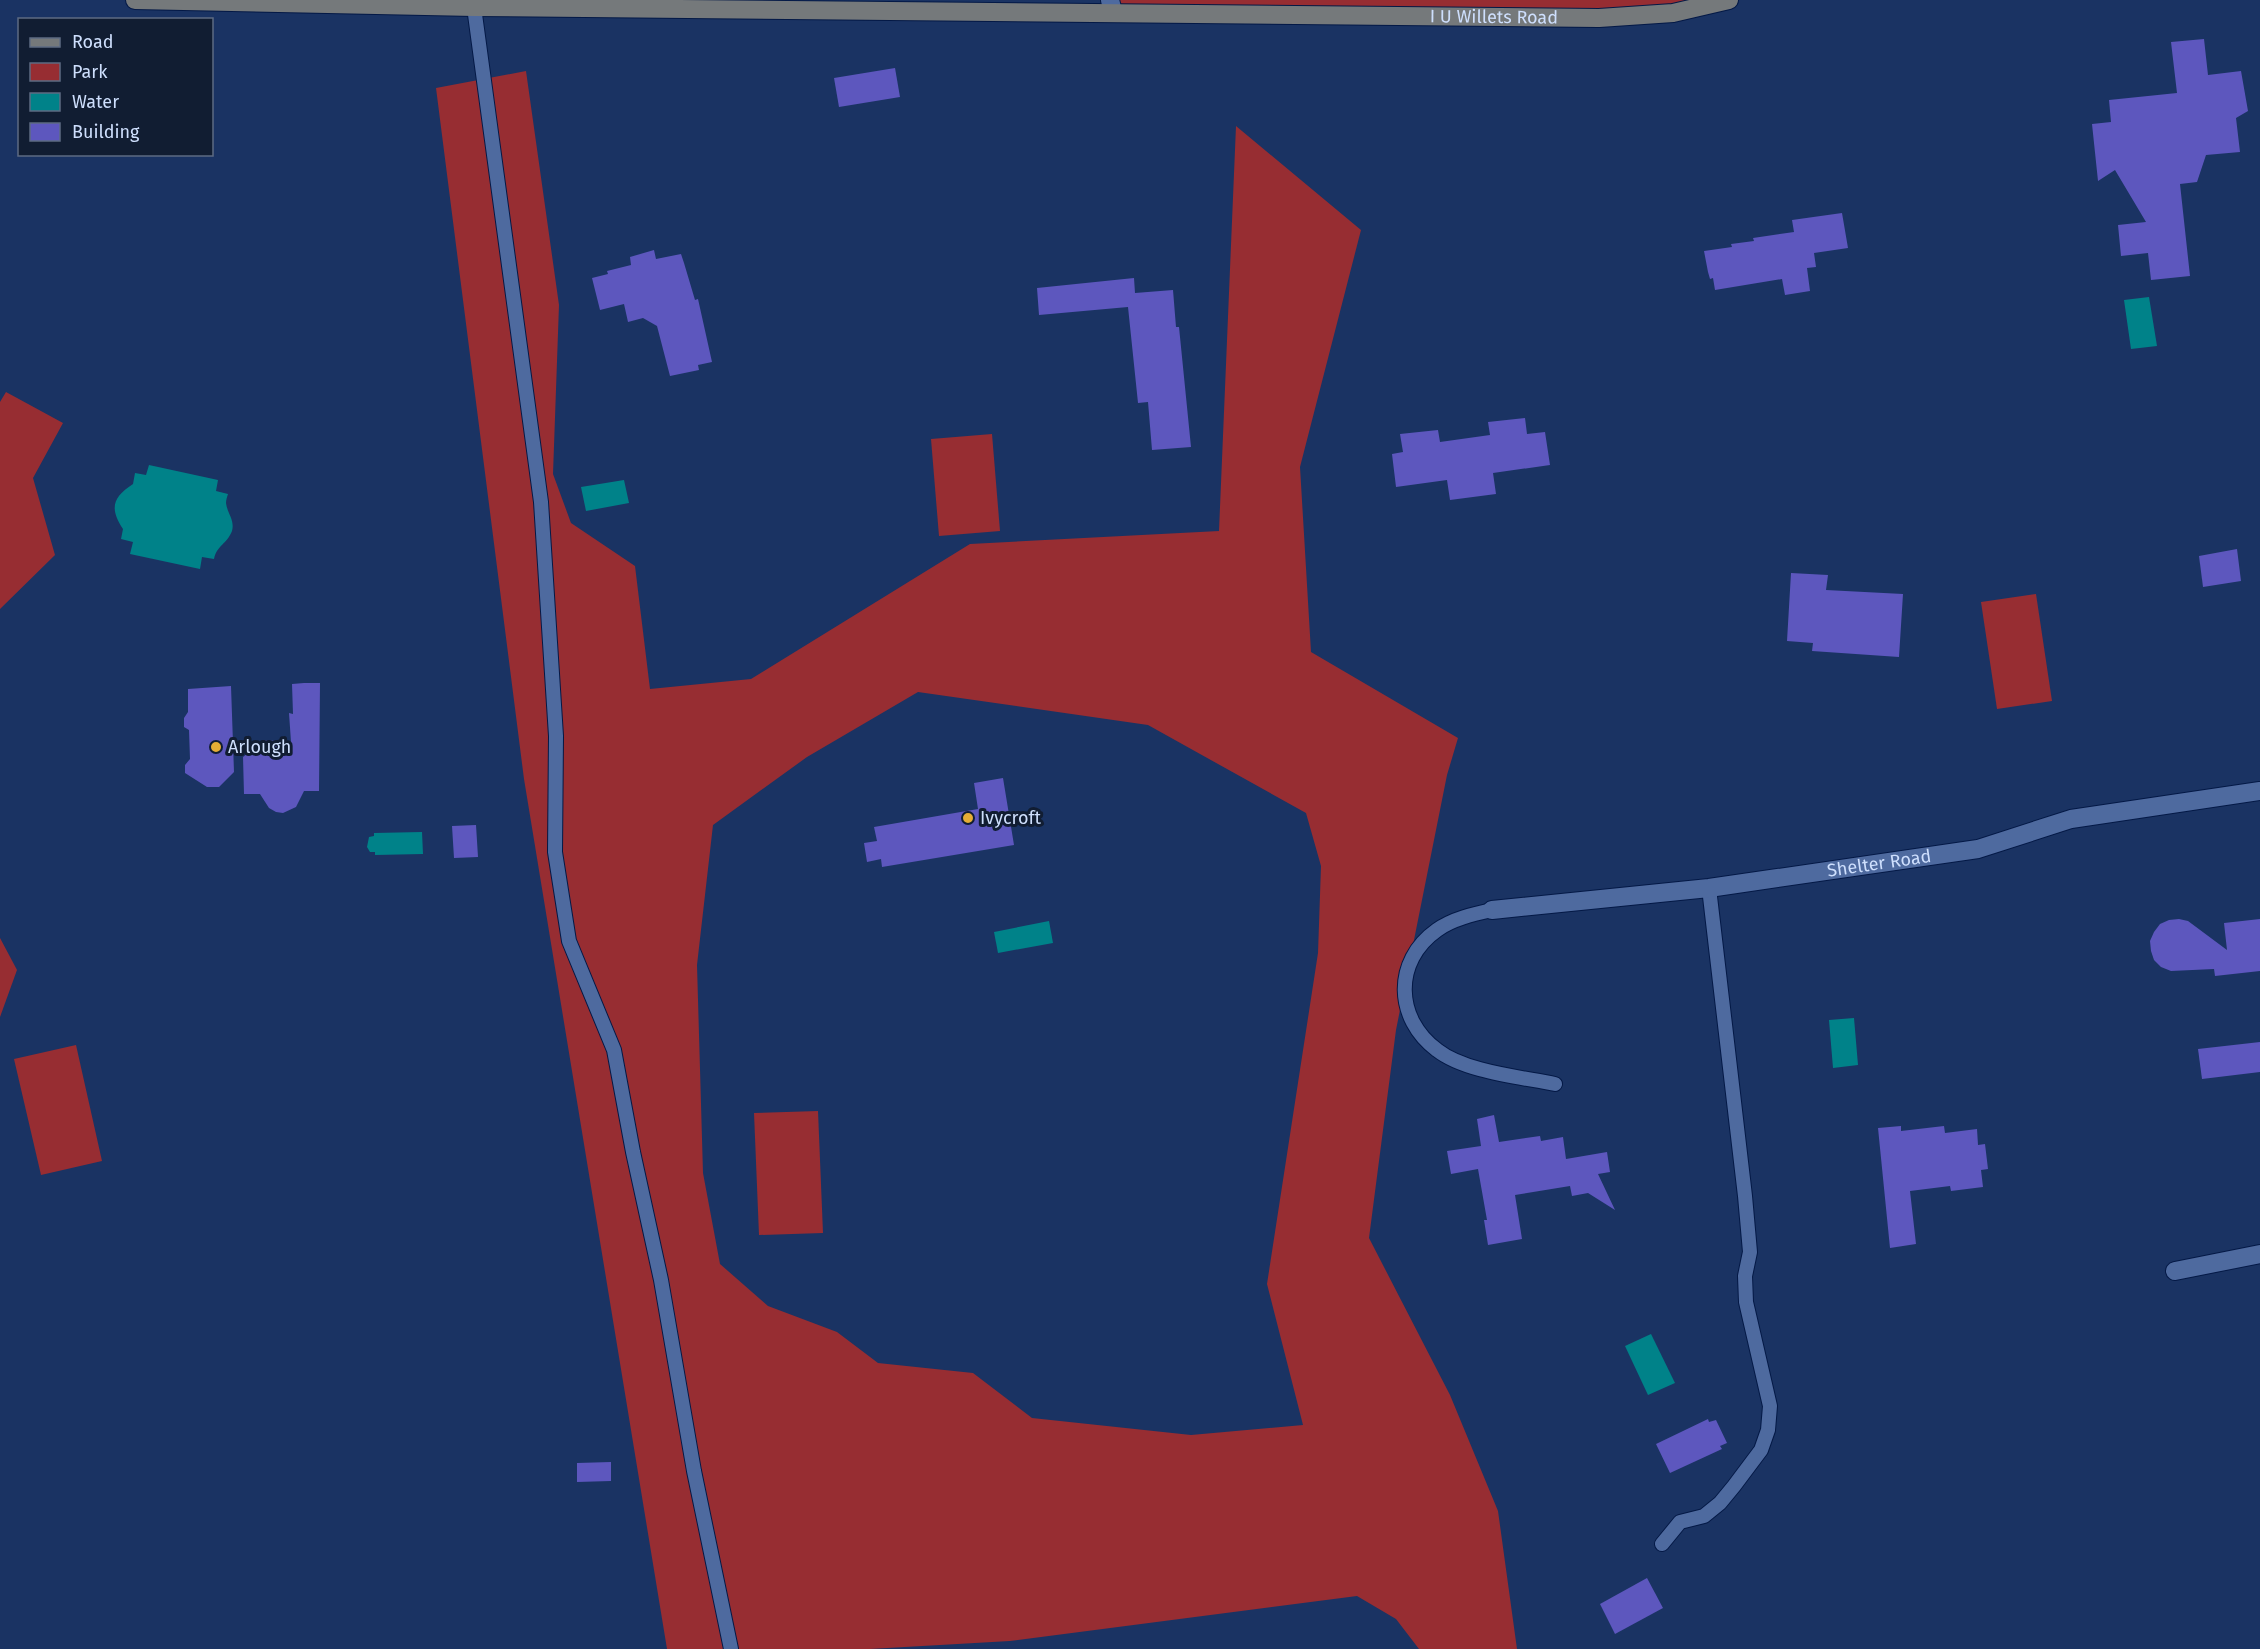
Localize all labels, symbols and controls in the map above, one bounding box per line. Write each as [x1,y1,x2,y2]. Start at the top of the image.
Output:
street label: I U Willets Road [1430,5,1558,29]
legend [18,18,213,156]
text: Road [72,31,114,53]
text: Park [72,61,108,83]
text: Water [72,91,119,113]
text: Building [72,121,140,143]
place label: Arlough [228,736,291,758]
marker: Arlough [209,740,223,754]
place label: Ivycroft [980,807,1042,829]
marker: Ivycroft [961,811,975,825]
street label: Shelter Road [1826,845,1933,882]

